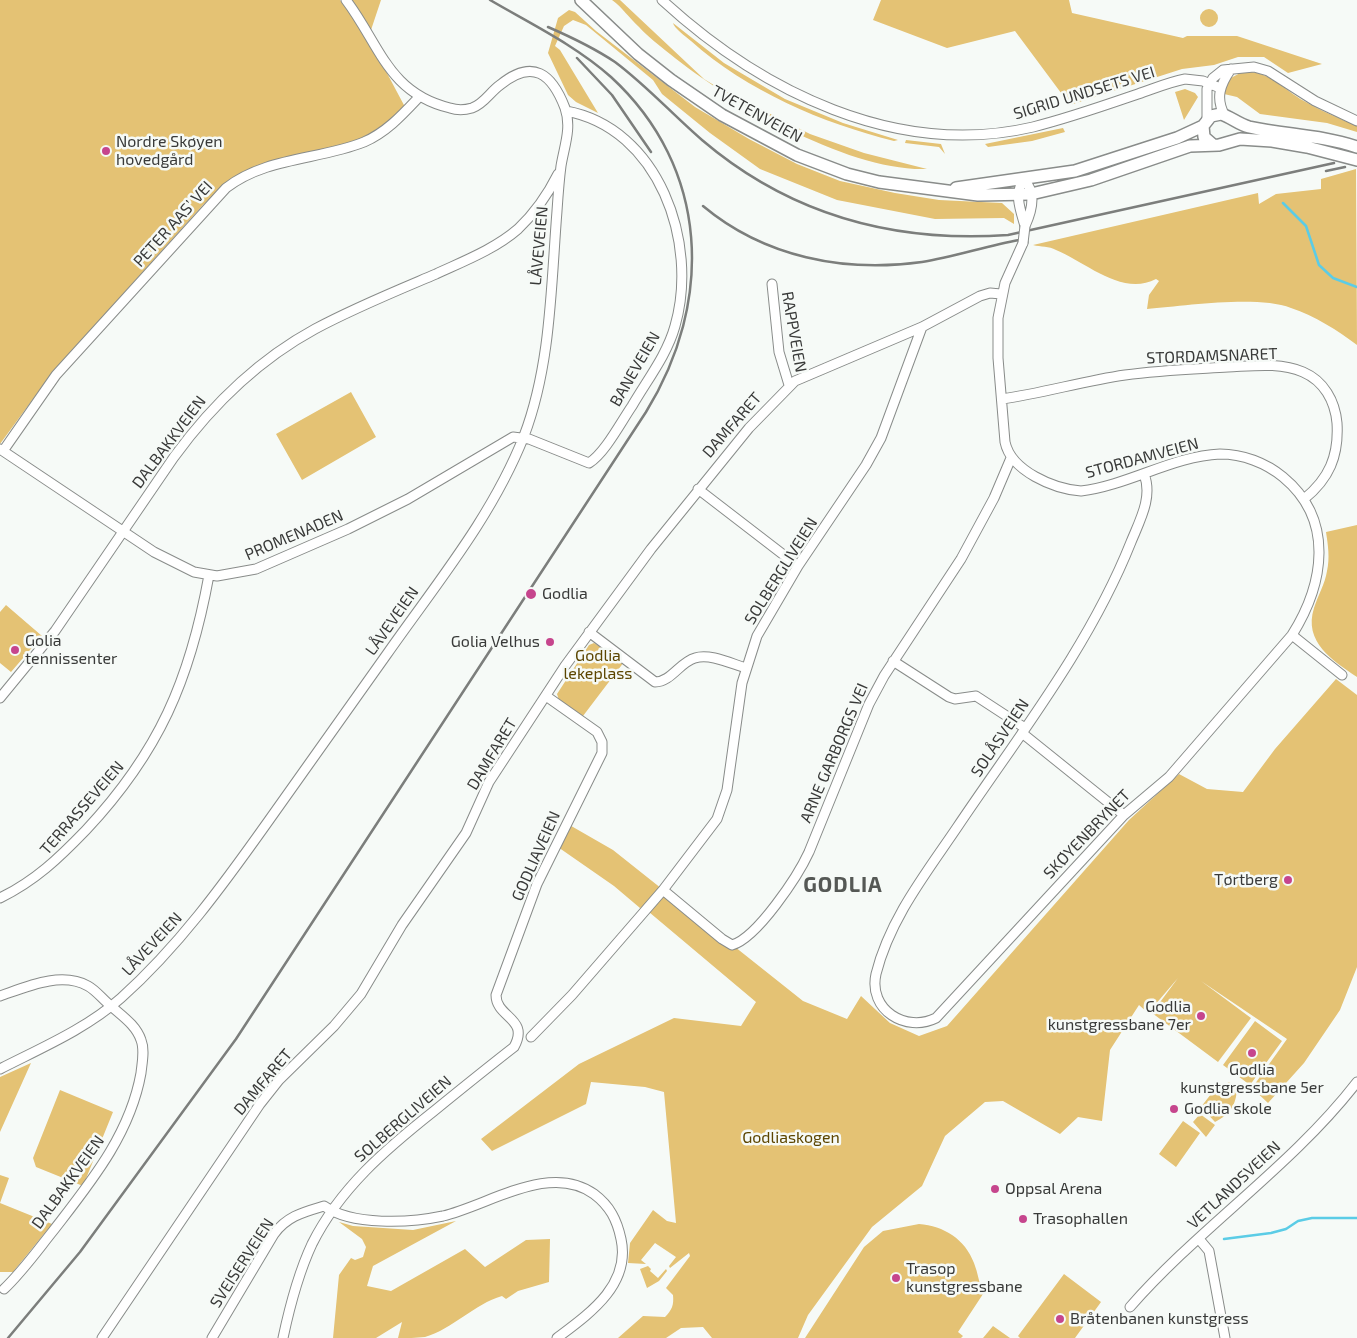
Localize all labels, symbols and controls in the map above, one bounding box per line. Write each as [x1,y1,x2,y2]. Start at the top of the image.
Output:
street label: SIGRID UNDSETS VEI [1011,62,1157,124]
street label: TVETENVEIEN [708,81,806,147]
place label: Nordre Skøyen hovedgård [116,132,223,170]
marker: Nordre Skøyen hovedgård [100,145,112,157]
street label: PETER AAS’ VEI [129,177,217,271]
street label: LÅVEVEIEN [526,206,552,286]
street label: RAPPVEIEN [777,290,811,374]
street label: BANEVEIEN [606,328,664,410]
street label: STORDAMSNARET [1146,344,1278,368]
street label: DAMFARET [698,388,766,462]
street label: DALBAKKVEIEN [128,392,210,492]
street label: STORDAMVEIEN [1083,434,1201,482]
street label: PROMENADEN [242,506,346,564]
street label: SOLBERGLIVEIEN [740,514,822,628]
street label: LÅVEVEIEN [361,583,423,659]
place label: Godlia [542,584,588,604]
marker: Godlia [524,587,538,601]
place label: Golia tennissenter [25,631,117,669]
place label: Golia Velhus [451,632,540,652]
marker: Golia Velhus [544,636,556,648]
marker: Golia tennissenter [9,644,21,656]
park label: Godlia lekeplass [564,646,632,684]
street label: ARNE GARBORGS VEI [796,680,872,826]
street label: SOLÅSVEIEN [967,695,1033,781]
street label: DAMFARET [463,715,521,793]
street label: TERRASSEVEIEN [36,757,128,859]
street label: SKØYENBRYNET [1040,785,1134,883]
street label: GODLIAVEIEN [508,808,564,904]
place label: Tørtberg [1214,870,1278,890]
district label: GODLIA [803,872,883,898]
marker: Tørtberg [1282,874,1294,886]
street label: LÅVEVEIEN [118,908,186,980]
place label: Godlia kunstgressbane 7er [1048,997,1191,1035]
marker: Godlia kunstgressbane 7er [1195,1010,1207,1022]
street label: DAMFARET [230,1045,296,1119]
marker: Godlia kunstgressbane 5er [1246,1047,1258,1059]
place label: Godlia kunstgressbane 5er [1180,1060,1324,1098]
street label: SOLBERGLIVEIEN [351,1072,455,1166]
place label: Godlia skole [1184,1099,1272,1119]
marker: Godlia skole [1168,1103,1180,1115]
park label: Godliaskogen [742,1128,840,1148]
street label: DALBAKKVEIEN [28,1132,108,1232]
street label: VETLANDSVEIEN [1184,1137,1284,1233]
place label: Oppsal Arena [1005,1179,1102,1199]
marker: Oppsal Arena [989,1183,1001,1195]
place label: Trasophallen [1033,1209,1128,1229]
marker: Trasophallen [1017,1213,1029,1225]
street label: SVEISERVEIEN [206,1215,278,1311]
place label: Trasop kunstgressbane [906,1259,1023,1297]
marker: Trasop kunstgressbane [890,1272,902,1284]
place label: Bråtenbanen kunstgress [1070,1309,1249,1329]
marker: Bråtenbanen kunstgress [1054,1313,1066,1325]

